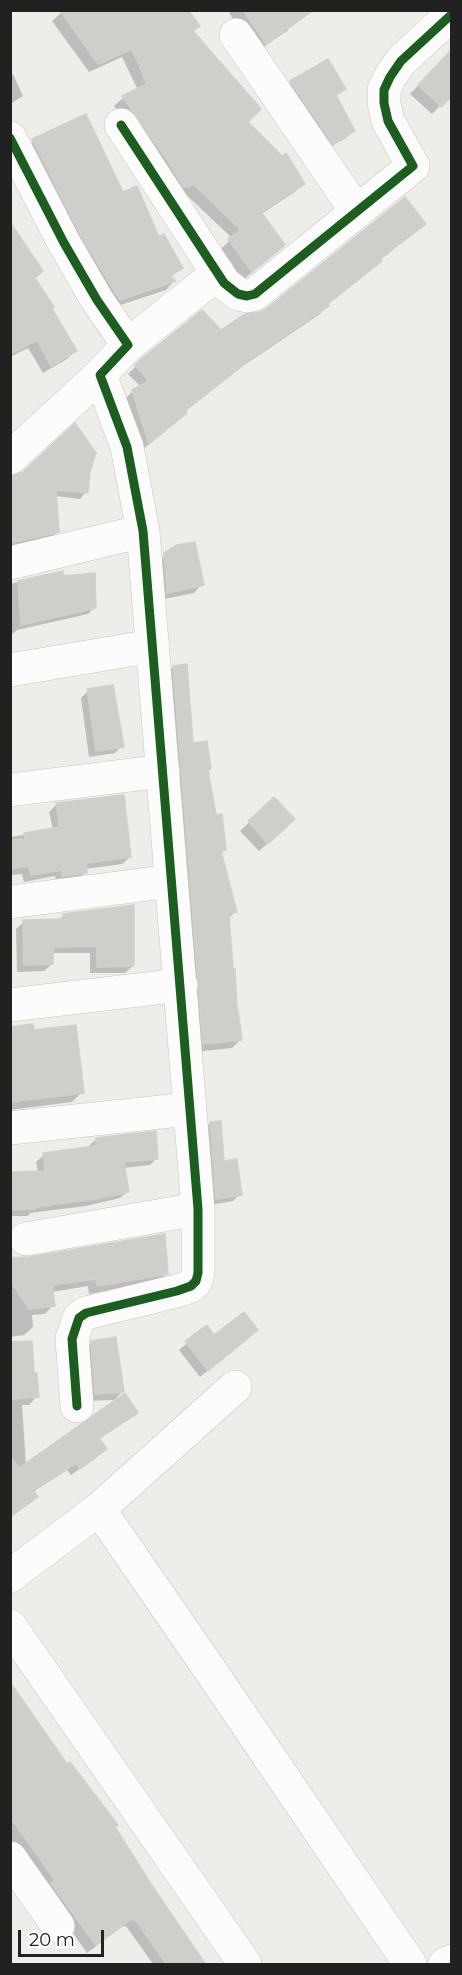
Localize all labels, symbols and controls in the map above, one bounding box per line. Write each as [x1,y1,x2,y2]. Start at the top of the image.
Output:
scale bar [21,1918,106,1956]
text: 20 m [29,1929,75,1951]

